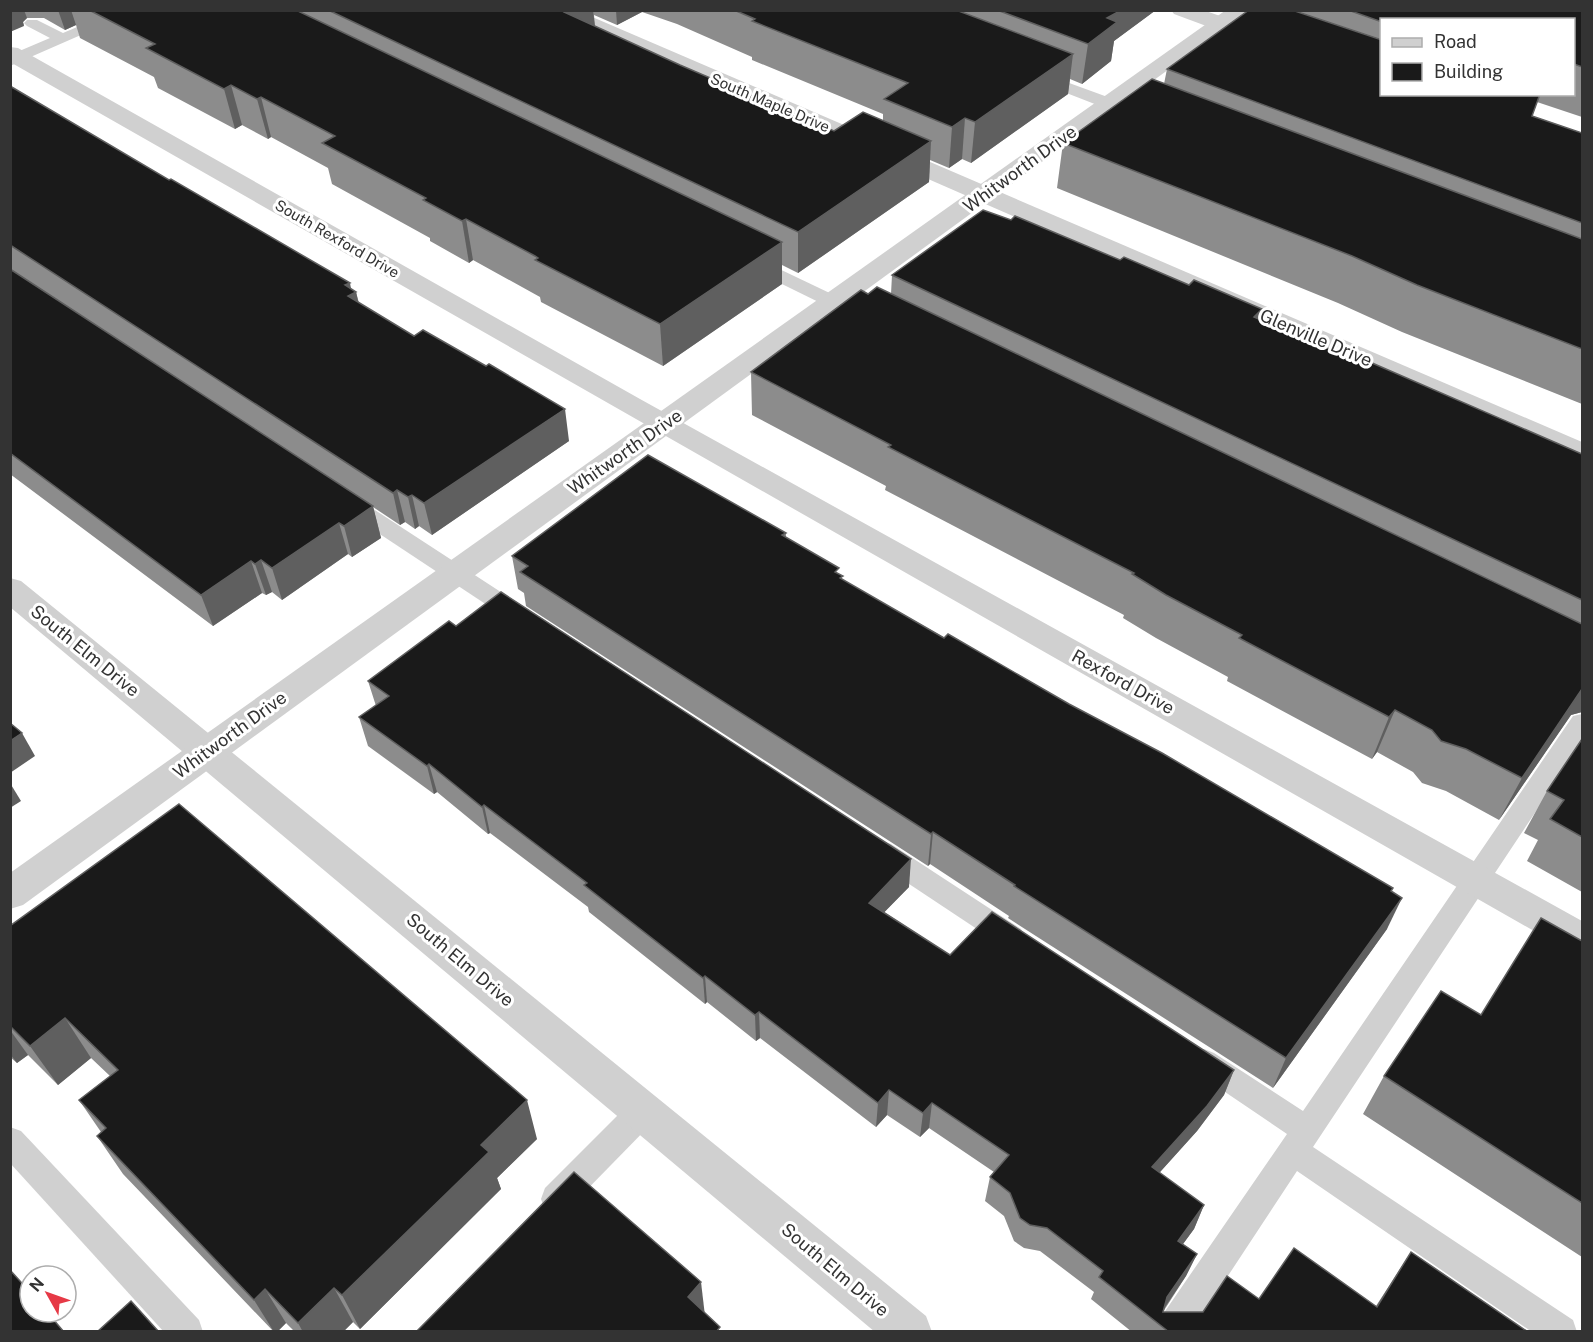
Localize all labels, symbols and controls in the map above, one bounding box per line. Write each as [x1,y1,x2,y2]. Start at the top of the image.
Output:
legend [1380,18,1575,96]
text: Road [1434,31,1477,52]
text: Building [1434,61,1503,82]
street label: South Maple Drive [708,70,832,135]
street label: Whitworth Drive [959,121,1080,217]
street label: South Rexford Drive [272,196,402,281]
street label: Glenville Drive [1257,304,1375,371]
street label: Whitworth Drive [564,404,686,499]
street label: South Elm Drive [27,600,144,701]
street label: Rexford Drive [1068,645,1178,718]
street label: Whitworth Drive [169,687,290,783]
street label: South Elm Drive [402,909,518,1011]
street label: South Elm Drive [777,1219,893,1321]
north arrow [18,1264,78,1324]
text: N [26,1274,48,1296]

